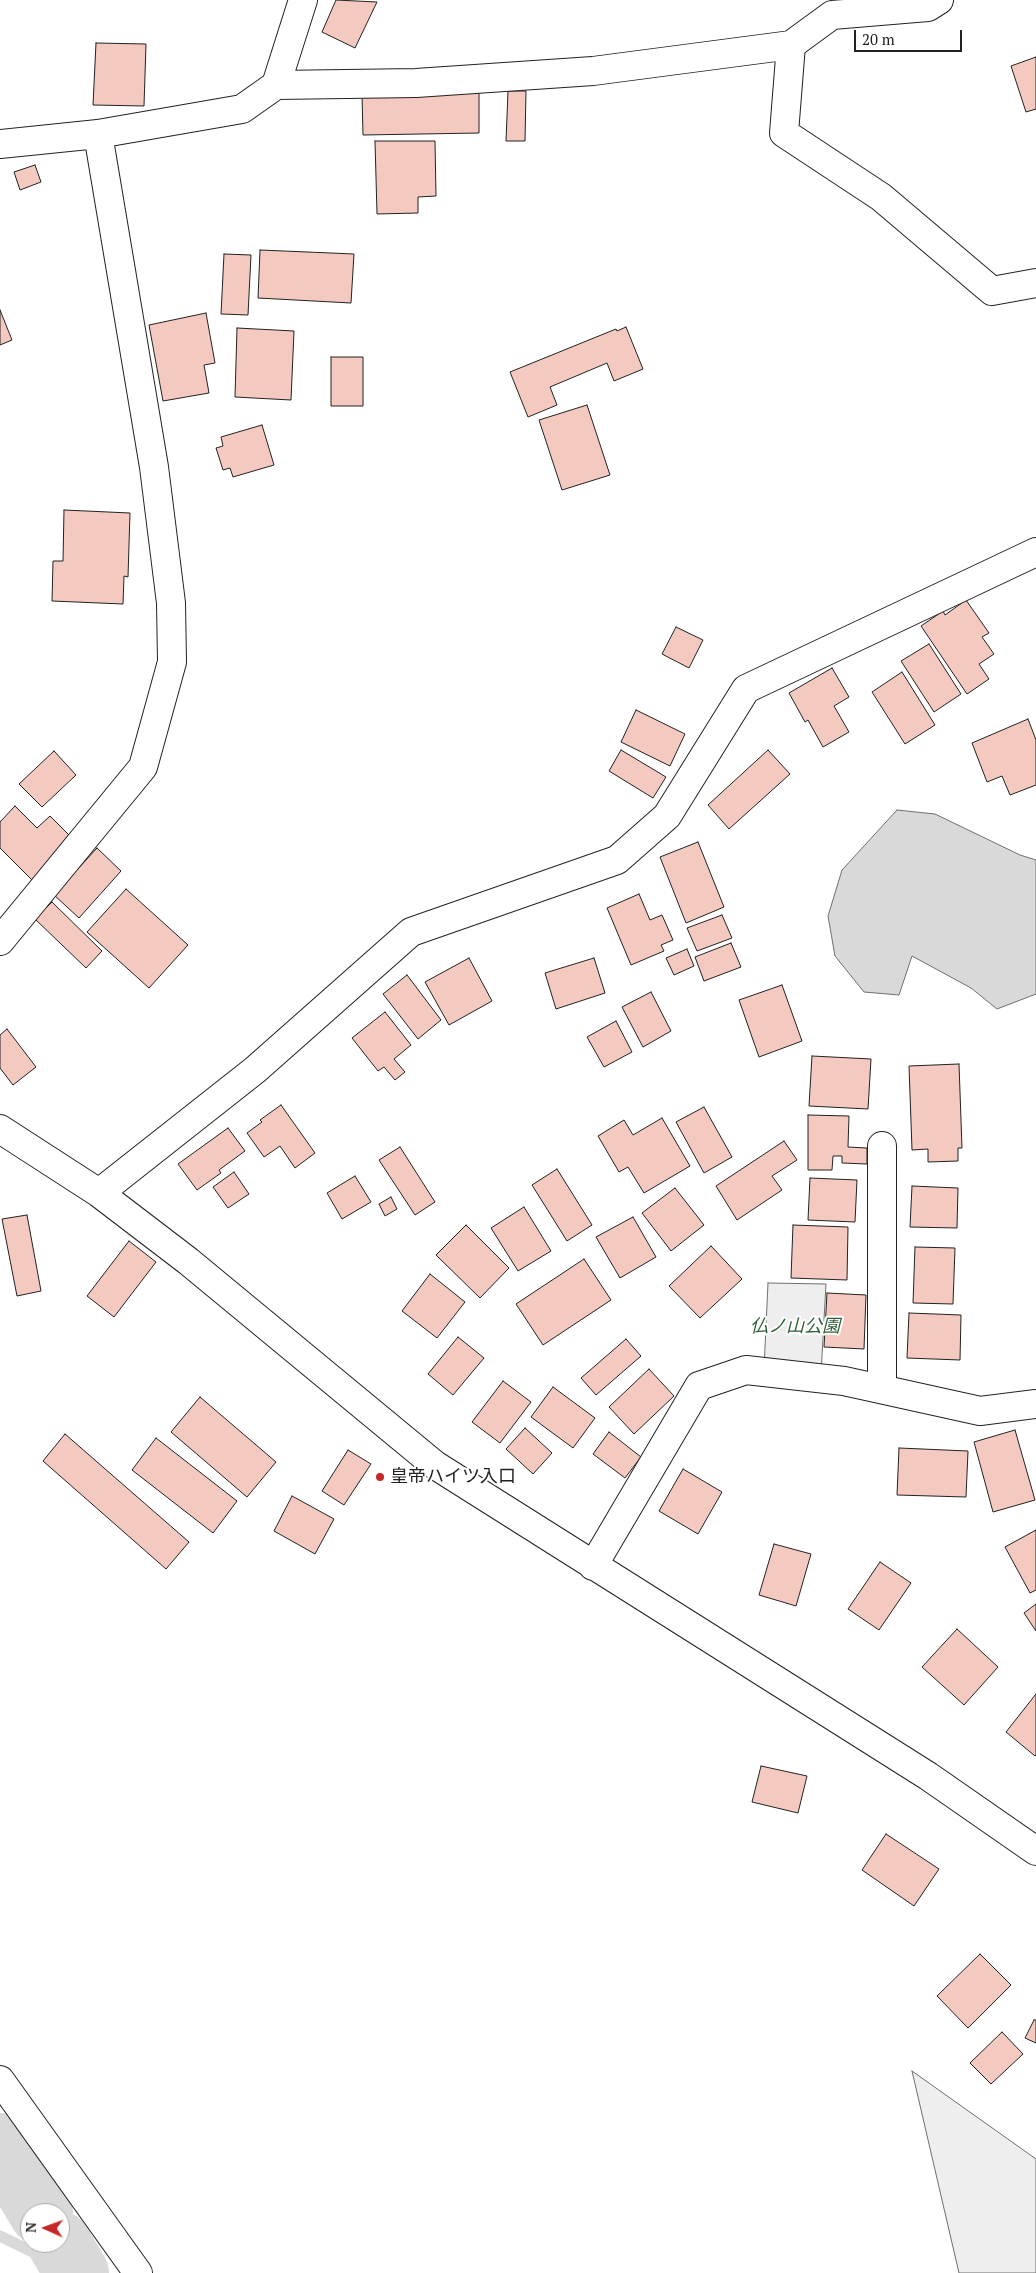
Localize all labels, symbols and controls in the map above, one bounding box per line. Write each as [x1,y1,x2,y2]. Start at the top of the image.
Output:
scale bar [856,20,964,52]
text: 20 m [862,29,895,49]
park label: 仏ノ山公園 [750,1316,840,1338]
place label: 皇帝ハイツ入口 [390,1466,516,1488]
marker: 皇帝ハイツ入口 [374,1471,386,1483]
north arrow [20,2203,70,2253]
text: N [21,2222,40,2233]

